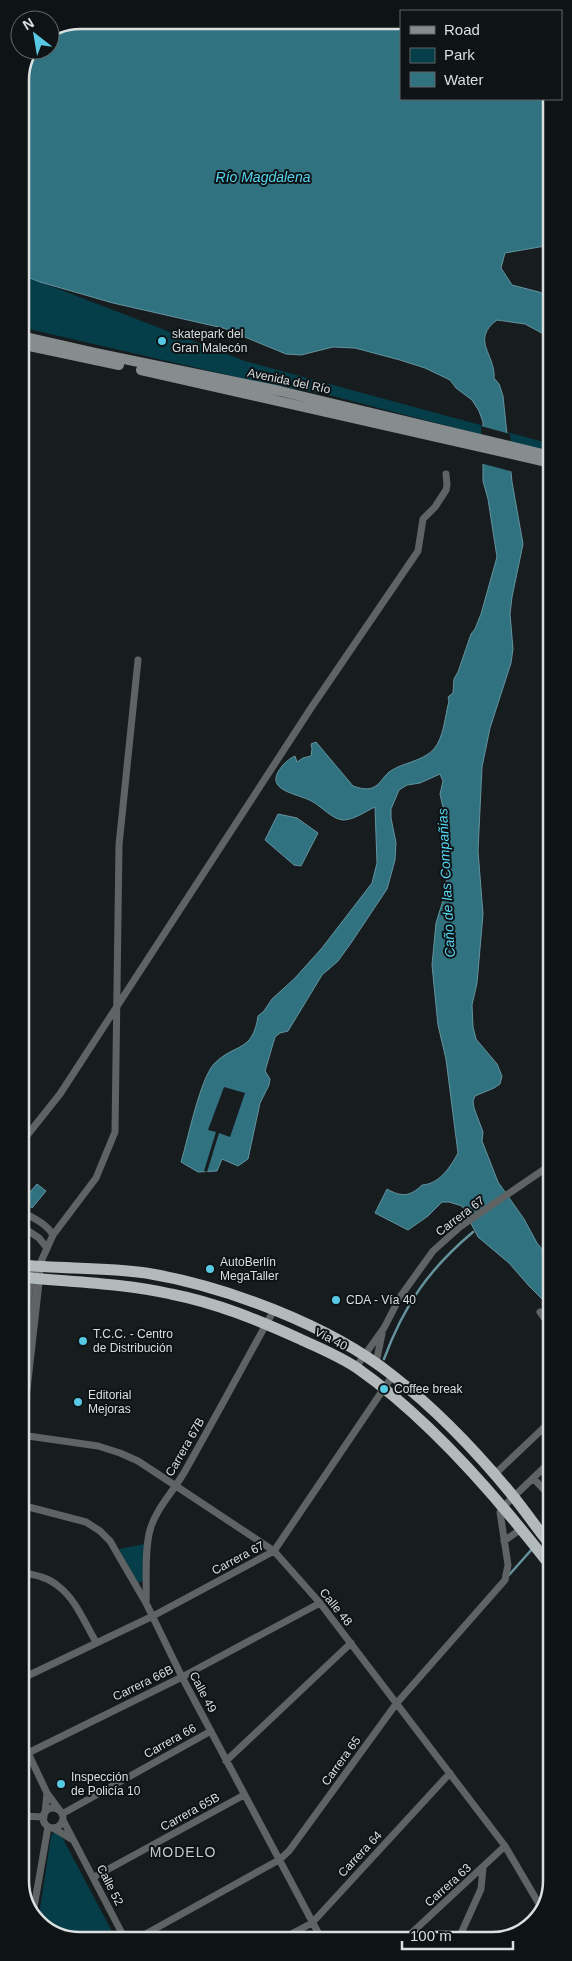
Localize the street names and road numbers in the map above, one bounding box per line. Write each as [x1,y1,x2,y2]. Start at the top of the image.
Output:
street label: Avenida del Río [246,365,332,397]
street label: Carrera 67 [433,1193,487,1239]
street label: Vía 40 [312,1325,350,1353]
street label: Carrera 67B [163,1415,207,1479]
street label: Carrera 67 [209,1538,267,1578]
street label: Calle 48 [317,1585,355,1629]
street label: Carrera 66B [111,1662,175,1704]
street label: Calle 49 [186,1669,220,1715]
street label: Carrera 66 [142,1721,199,1761]
street label: Carrera 65 [318,1733,364,1788]
street label: Carrera 65B [158,1790,222,1834]
street label: Carrera 64 [335,1828,385,1880]
street label: Carrera 63 [422,1860,474,1909]
street label: Calle 52 [94,1862,126,1908]

